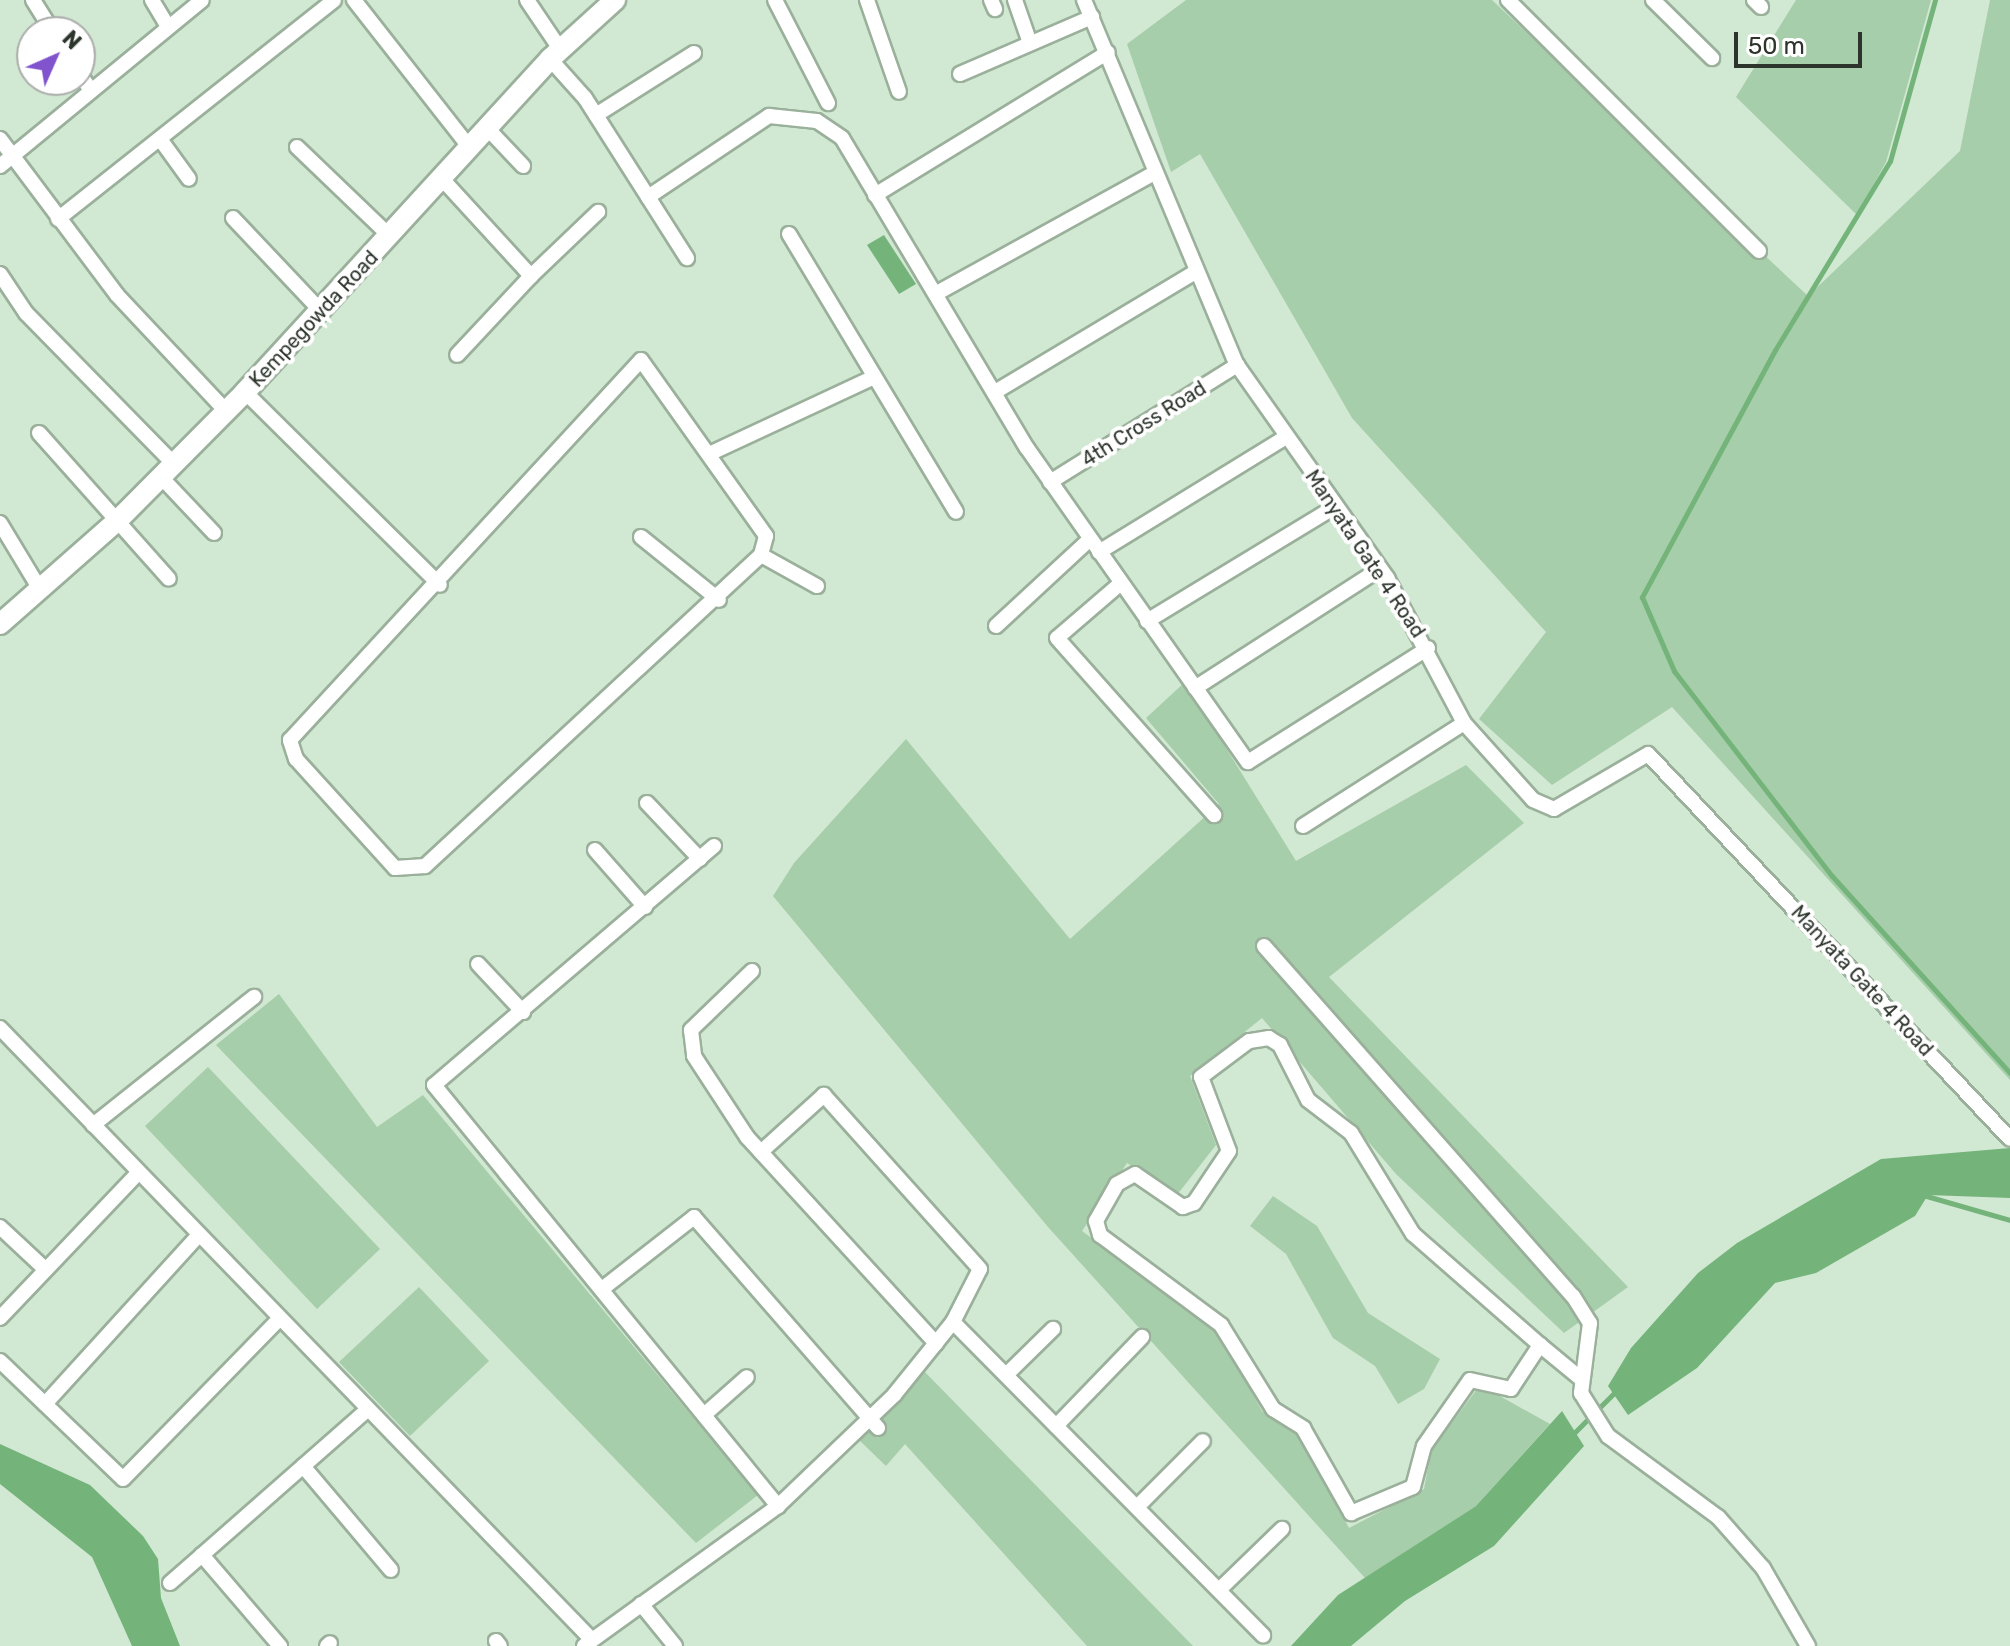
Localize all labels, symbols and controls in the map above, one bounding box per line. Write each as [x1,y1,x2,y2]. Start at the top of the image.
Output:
north arrow [16,16,96,96]
scale bar [1738,16,1866,66]
text: N [57,25,87,55]
text: 50 m [1748,32,1805,60]
street label: Kempegowda Road [245,246,383,392]
street label: 4th Cross Road [1077,376,1211,472]
street label: Manyata Gate 4 Road [1300,466,1430,642]
street label: Manyata Gate 4 Road [1786,901,1938,1061]

